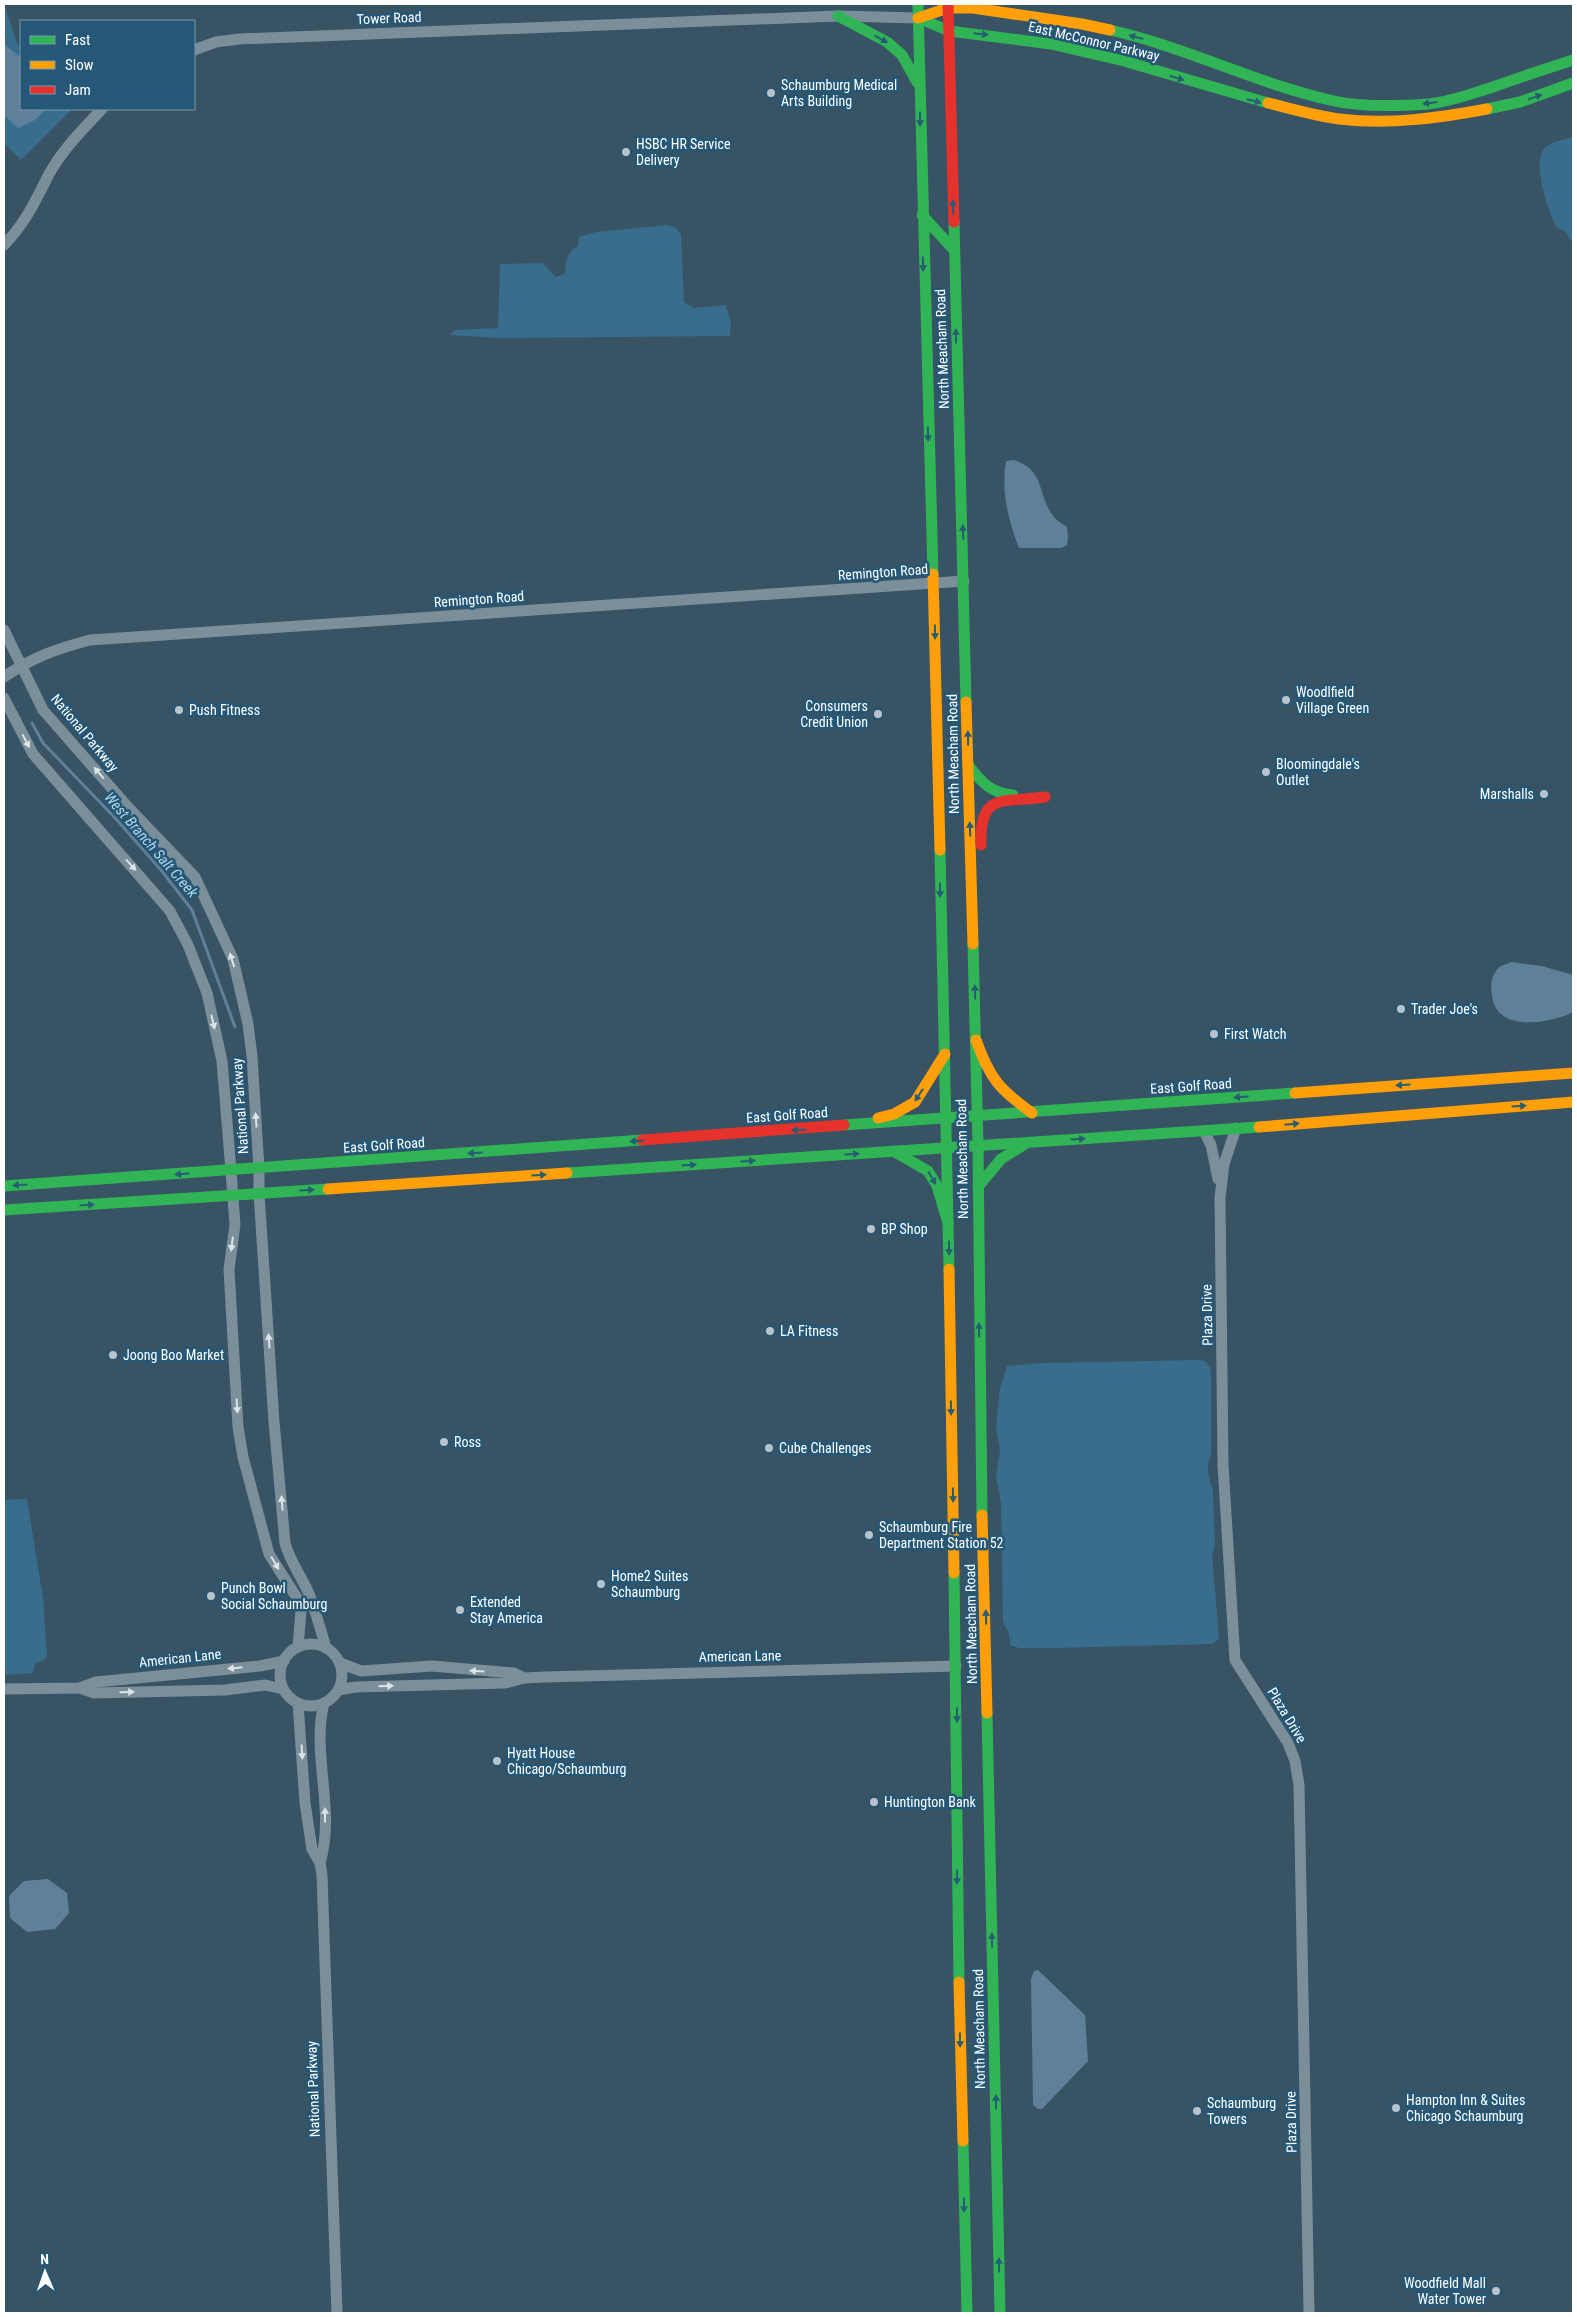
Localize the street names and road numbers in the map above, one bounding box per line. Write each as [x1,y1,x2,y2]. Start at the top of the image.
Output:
street label: Tower Road [356,9,422,27]
street label: East McConnor Parkway [1027,18,1161,64]
street label: North Meacham Road [932,289,952,409]
street label: Remington Road [837,561,929,583]
street label: Remington Road [433,588,525,610]
street label: National Parkway [48,691,122,775]
street label: North Meacham Road [944,694,962,814]
street label: National Parkway [229,1057,251,1155]
street label: East Golf Road [1150,1075,1232,1097]
street label: North Meacham Road [953,1099,971,1219]
street label: East Golf Road [746,1104,828,1126]
street label: East Golf Road [343,1134,425,1156]
street label: Plaza Drive [1198,1284,1216,1346]
street label: North Meacham Road [962,1564,980,1684]
street label: American Lane [138,1646,222,1670]
street label: American Lane [699,1647,782,1665]
street label: Plaza Drive [1264,1684,1310,1746]
street label: North Meacham Road [970,1969,988,2089]
street label: National Parkway [303,2041,323,2137]
street label: Plaza Drive [1282,2091,1300,2153]

